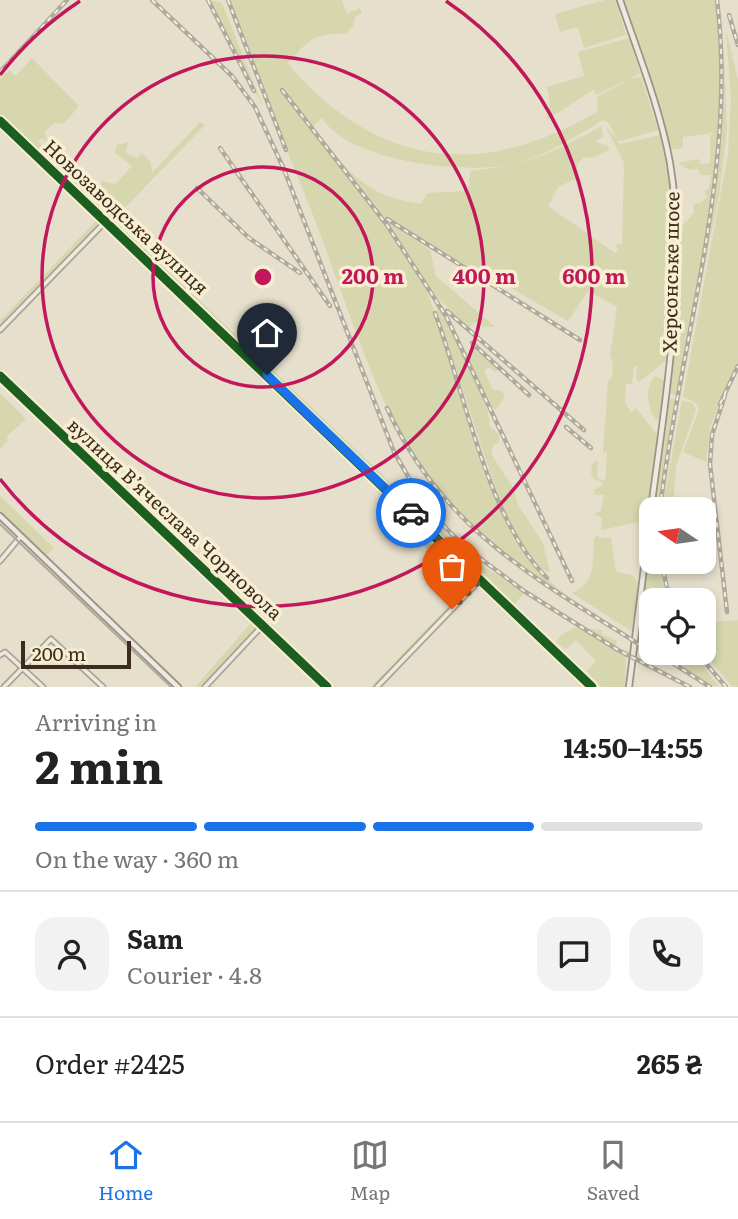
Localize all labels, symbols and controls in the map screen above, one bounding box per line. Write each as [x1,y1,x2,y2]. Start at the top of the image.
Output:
street label: Новозаводська вулиця [38,132,216,300]
street label: Херсонське шосе [655,191,685,353]
text: 200 m [342,259,404,290]
text: 400 m [452,259,516,290]
text: 600 m [562,259,626,290]
centre of rings [251,265,275,289]
pin [237,303,297,375]
icon: home [248,314,286,352]
street label: вулиця Вʼячеслава Чорновола [62,411,290,626]
courier [376,478,446,548]
icon: car [392,494,430,532]
north arrow [639,497,716,574]
map controls [639,497,716,665]
pin [422,537,482,609]
icon: bag [433,548,471,586]
button: locate [639,588,716,665]
scale bar [21,638,131,670]
text: 200 m [32,639,86,667]
text: Arriving in [35,704,157,738]
text: 14:50–14:55 [564,727,703,766]
text: 2 min [35,730,164,798]
text: On the way · 360 m [35,841,239,875]
button: person [35,917,109,991]
button: chat [537,917,611,991]
button: phone [629,917,703,991]
text: Sam [127,918,183,957]
text: Courier · 4.8 [127,957,262,991]
text: Order #2425 [35,1043,185,1082]
text: 265 ₴ [637,1043,703,1082]
tab: Home [98,1136,153,1206]
tab: Map [350,1136,390,1206]
tab: Saved [587,1136,640,1206]

